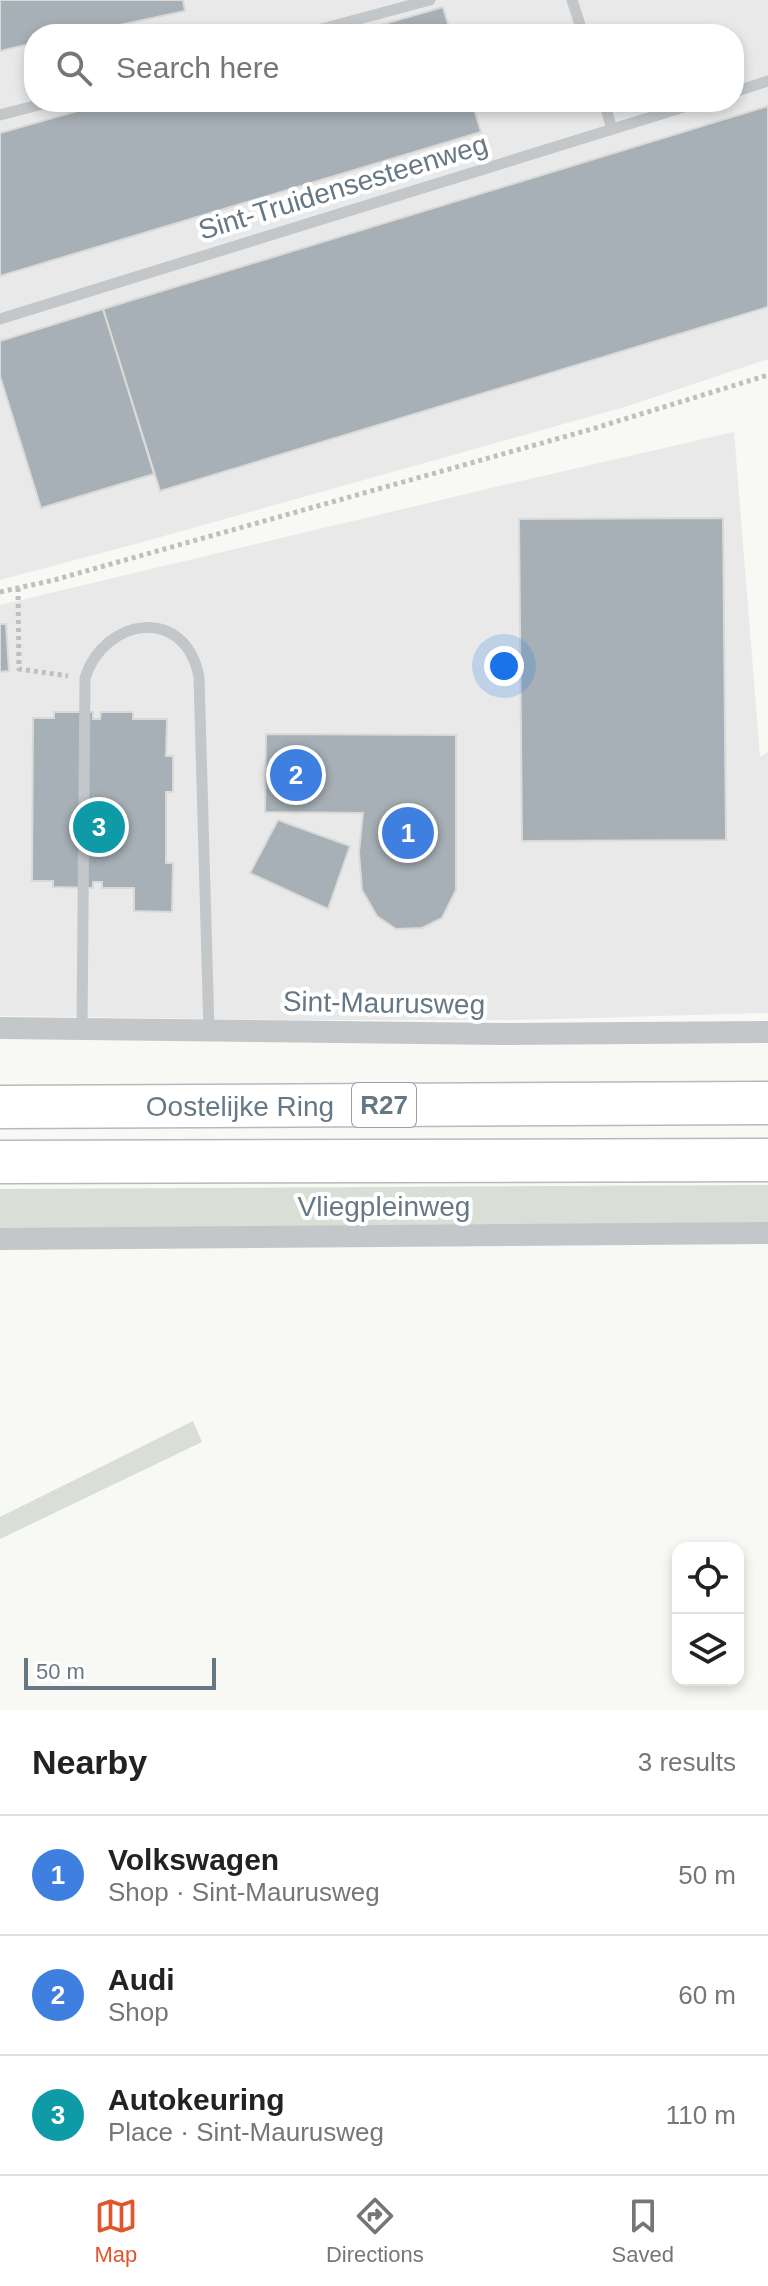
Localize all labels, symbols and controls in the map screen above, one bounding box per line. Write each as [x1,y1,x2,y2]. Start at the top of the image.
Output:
search box [24,24,744,112]
icon: search [52,46,96,90]
text: Search here [116,51,279,84]
street label: Sint-Truidensesteenweg [195,128,491,246]
your location [484,646,524,686]
pin: 2 [270,745,322,805]
pin: 3 [73,797,125,857]
pin: 1 [382,803,434,863]
street label: Sint-Maurusweg [283,986,485,1020]
road number: R27 [352,1083,416,1127]
street label: Oostelijke Ring [146,1091,334,1122]
street label: Vliegpleinweg [298,1191,470,1222]
map controls [672,1542,744,1686]
button: locate [672,1542,744,1614]
button: layers [672,1614,744,1686]
scale bar [24,1654,216,1690]
text: 50 m [36,1659,85,1684]
text: Nearby [32,1743,147,1781]
text: 3 results [638,1747,736,1777]
text: Volkswagen [108,1843,279,1876]
text: 1 [51,1860,65,1890]
text: 50 m [678,1860,736,1890]
text: Shop · Sint-Maurusweg [108,1877,380,1907]
text: Audi [108,1963,175,1996]
text: 2 [51,1980,65,2010]
text: 60 m [678,1980,736,2010]
text: Shop [108,1997,169,2027]
text: Autokeuring [108,2083,285,2116]
text: 3 [51,2100,65,2130]
text: 110 m [666,2100,736,2130]
text: Place · Sint-Maurusweg [108,2117,384,2147]
tab: Map [94,2194,138,2268]
tab: Directions [326,2194,424,2268]
tab: Saved [612,2194,674,2268]

